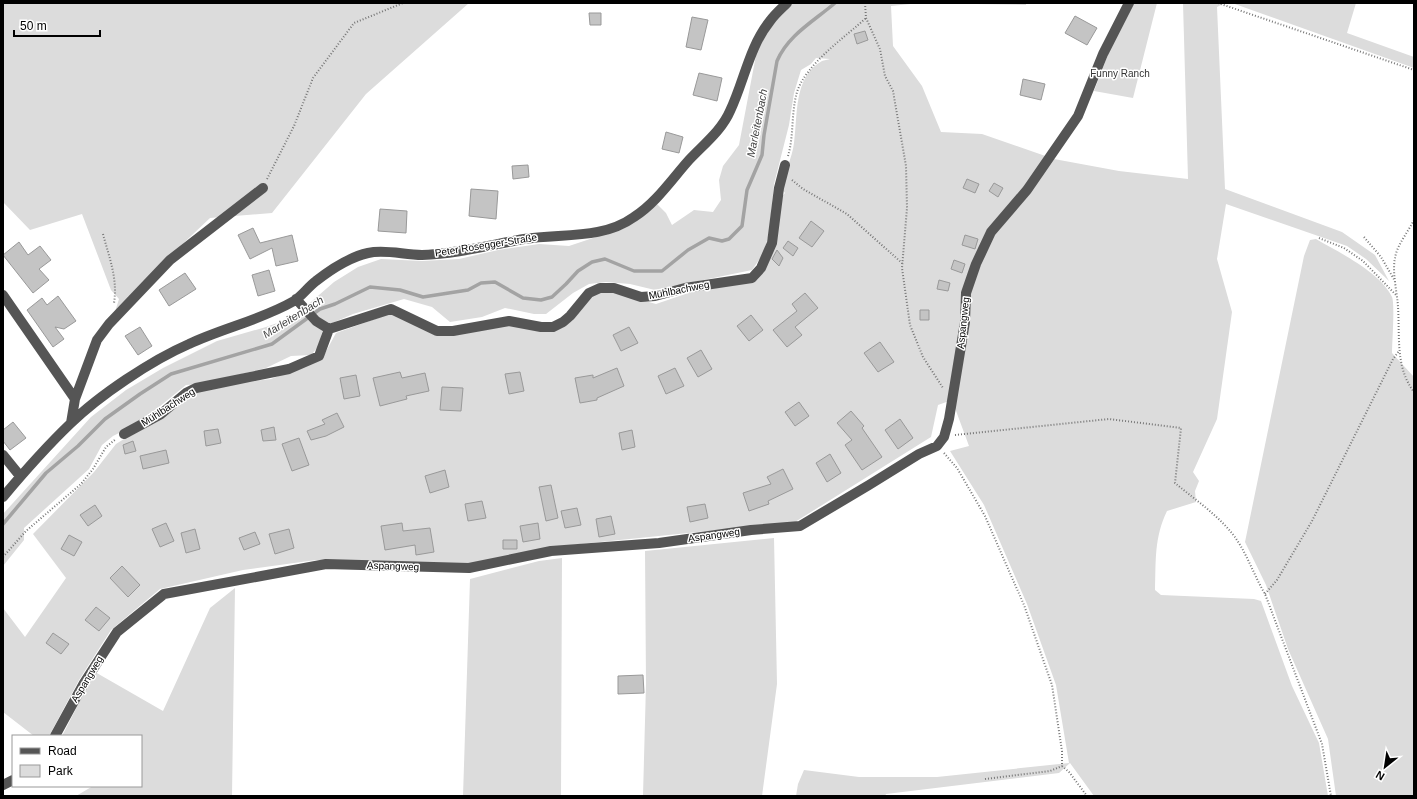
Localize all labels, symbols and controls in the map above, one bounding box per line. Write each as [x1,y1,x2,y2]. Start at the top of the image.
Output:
scale bar [14,12,100,38]
text: 50 m [20,19,47,33]
park label: Funny Ranch [1090,68,1150,79]
water label: Marleitenbach [745,88,769,158]
street label: Peter Rosegger-Straße [434,231,538,259]
street label: Mühlbachweg [648,279,710,301]
water label: Marleitenbach [261,294,325,340]
street label: Aspangweg [955,296,971,350]
street label: Mühlbachweg [139,386,197,428]
street label: Aspangweg [687,526,741,544]
street label: Aspangweg [367,560,419,572]
street label: Aspangweg [69,654,105,704]
legend [12,735,142,787]
text: Road [48,744,77,758]
north arrow [1365,747,1405,787]
text: Park [48,764,74,778]
text: N [1374,768,1386,783]

